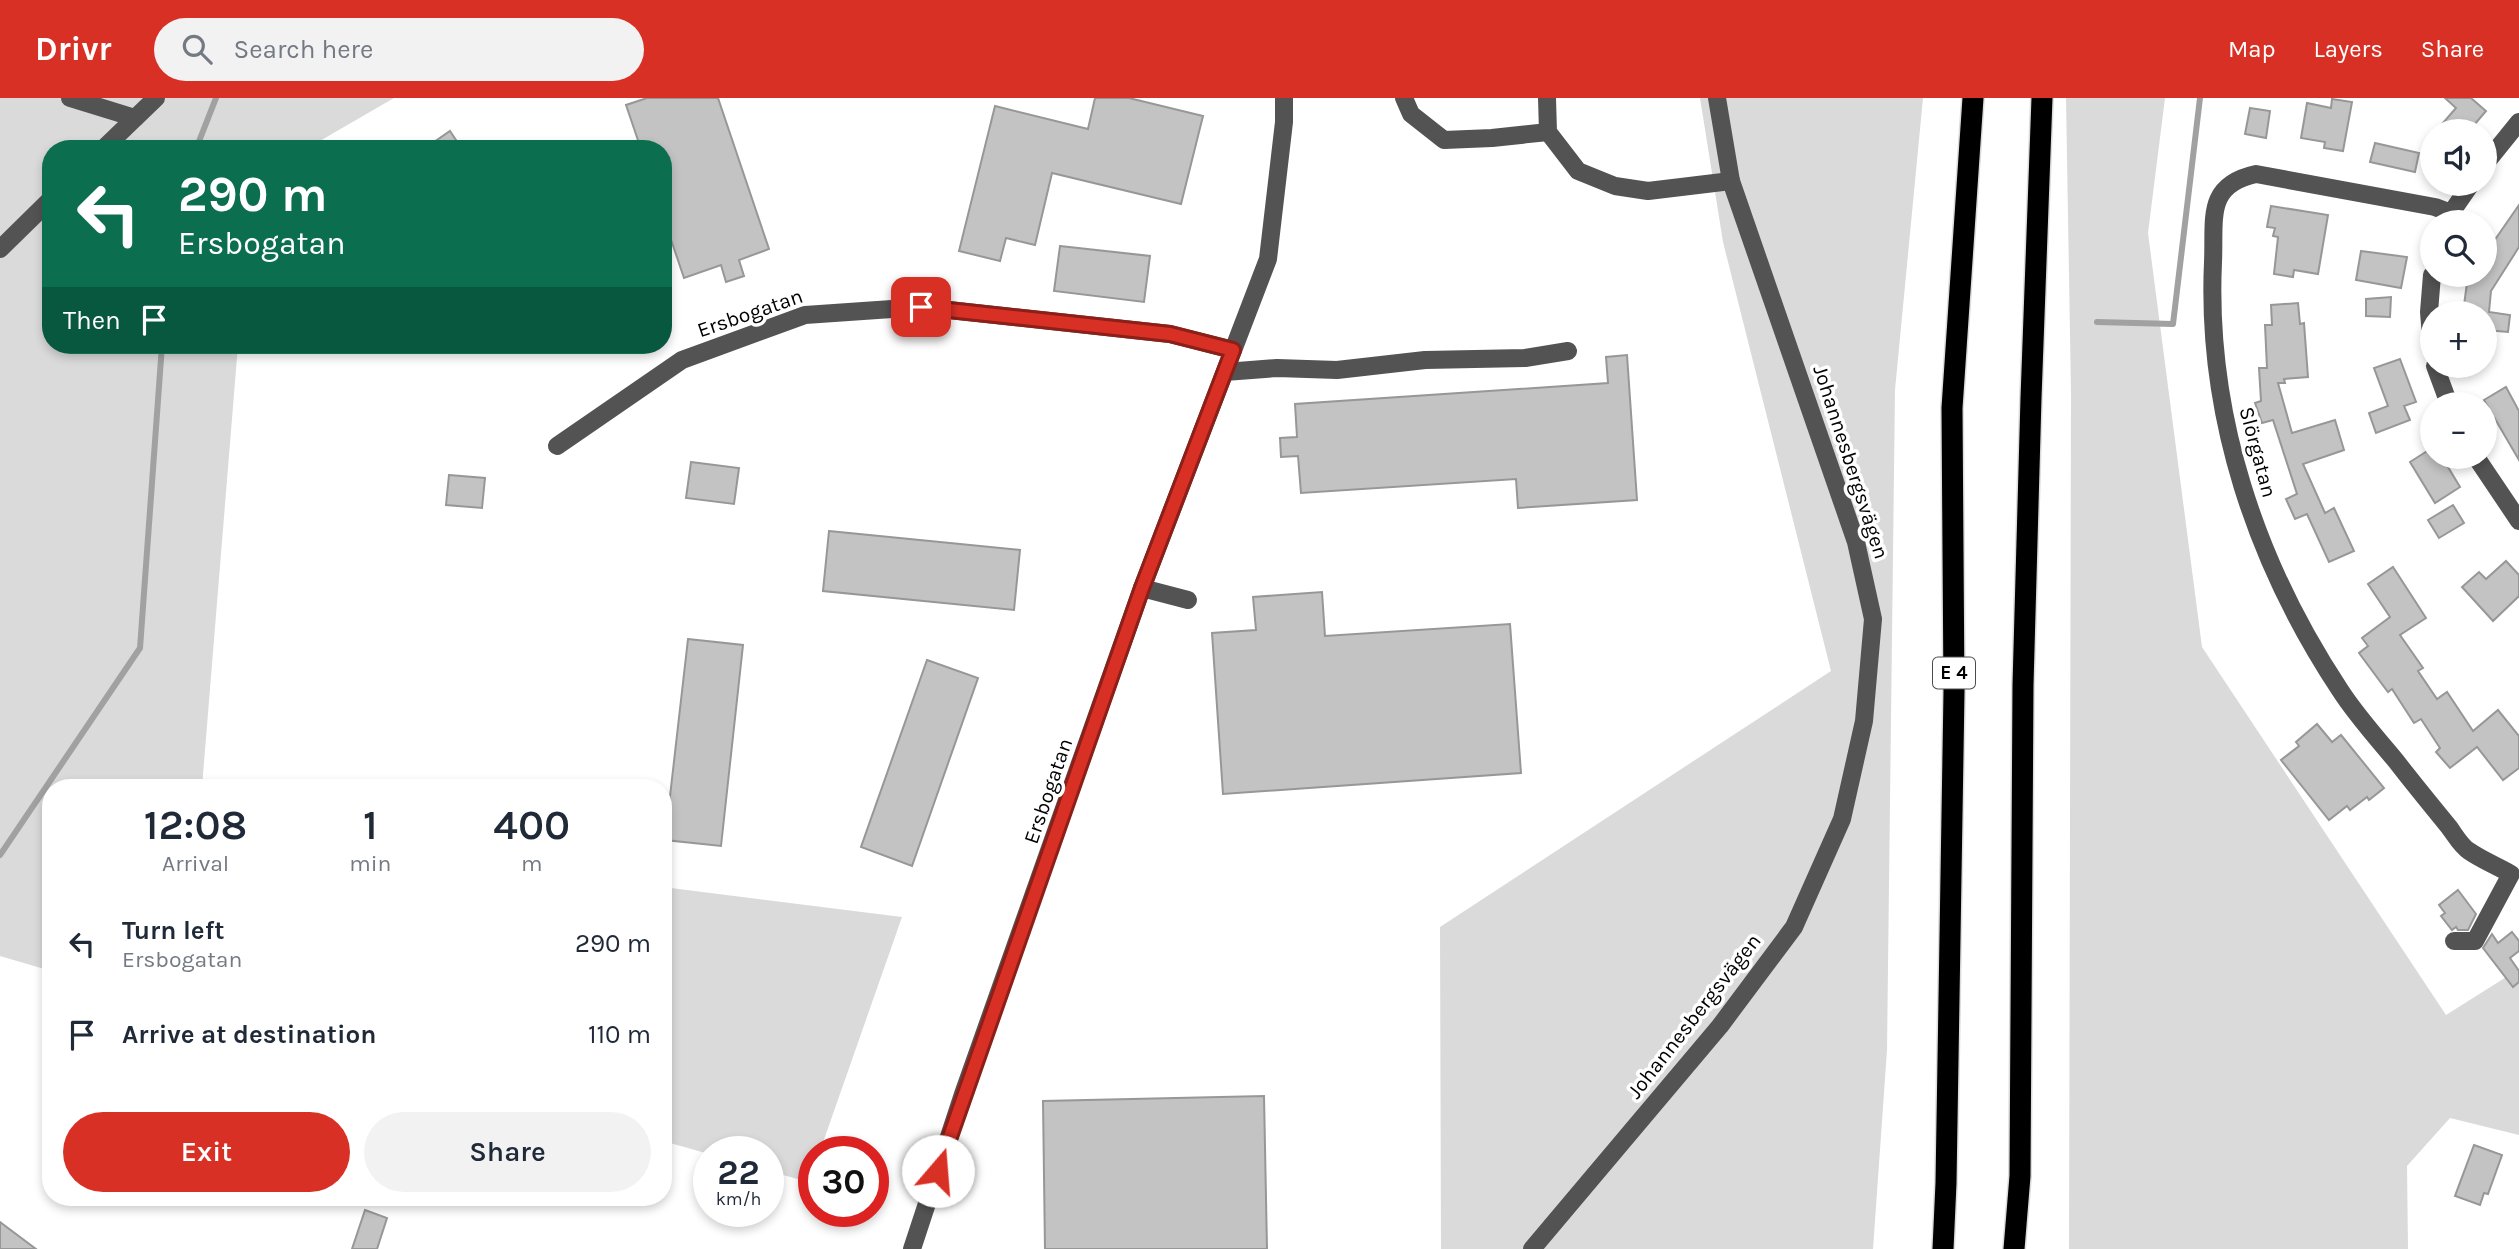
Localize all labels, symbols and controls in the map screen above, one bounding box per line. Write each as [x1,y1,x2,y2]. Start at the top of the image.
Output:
search box [154,18,644,81]
text: Drivr [35,30,112,68]
icon: search [178,30,216,68]
text: Search here [234,34,373,65]
text: Map [2228,35,2276,63]
text: Layers [2314,35,2383,63]
text: Share [2421,35,2484,63]
map controls [2420,119,2497,469]
button: sound [2420,119,2497,196]
text: 290 m [178,166,327,223]
icon: left [63,168,154,259]
button: search [2420,210,2497,287]
text: Ersbogatan [178,225,345,262]
pin [891,277,951,337]
street label: Ersbogatan [694,284,806,342]
icon: arrive [902,288,940,326]
icon: arrive [135,301,173,339]
button: + [2420,301,2497,378]
text: Then [63,305,121,336]
street label: Johannesbergsvägen [1808,362,1894,562]
button: − [2420,392,2497,469]
street label: Slörgatan [2234,404,2282,500]
road number: E 4 [1933,658,1975,688]
street label: Ersbogatan [1019,735,1077,847]
text: 12:08 [144,800,247,850]
text: 1 [363,800,378,850]
text: 400 [493,800,570,850]
text: Arrival [162,850,229,877]
text: min [349,850,392,877]
text: m [521,850,543,877]
text: Turn left [122,915,224,946]
icon: left [63,925,101,963]
text: 290 m [575,928,651,959]
street label: Johannesbergsvägen [1622,929,1766,1103]
text: Ersbogatan [122,946,242,973]
icon: arrive [63,1016,101,1054]
text: Arrive at destination [122,1019,376,1050]
text: 110 m [588,1019,651,1050]
button: Exit [63,1112,350,1192]
button: Share [364,1112,651,1192]
position arrow [901,1134,975,1208]
speed limit sign: 30 [798,1136,889,1227]
text: 22 [717,1152,760,1193]
text: km/h [716,1188,761,1210]

